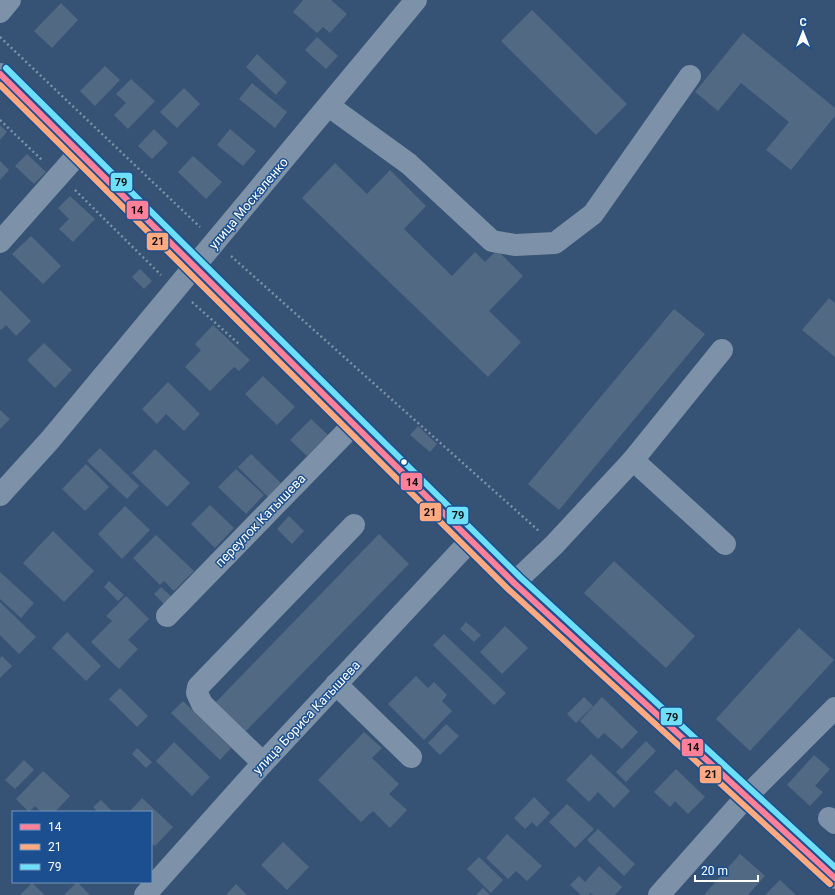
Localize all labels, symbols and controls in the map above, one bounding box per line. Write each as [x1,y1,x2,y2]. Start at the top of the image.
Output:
north arrow [783,12,823,52]
text: С [799,16,807,29]
street label: улица Москаленко [206,155,291,252]
line badge: 79 [110,172,133,192]
text: 79 [115,176,127,189]
line badge: 14 [126,200,149,220]
text: 14 [131,204,144,217]
line badge: 21 [146,232,169,251]
text: 21 [152,235,164,248]
unlabelled marker [399,457,409,467]
street label: переулок Катышева [212,471,309,570]
line badge: 14 [400,472,423,491]
text: 14 [406,476,419,489]
line badge: 21 [419,502,442,522]
text: 21 [424,506,436,519]
line badge: 79 [446,506,469,525]
text: 79 [452,509,464,522]
street label: улица Бориса Катышева [250,657,363,777]
line badge: 79 [660,707,683,726]
text: 79 [666,711,678,724]
line badge: 14 [681,738,704,757]
text: 14 [687,741,700,754]
line badge: 21 [699,765,722,784]
text: 21 [705,768,717,781]
legend [12,811,152,883]
text: 14 [48,820,62,834]
text: 21 [48,840,62,854]
scale bar [695,857,758,883]
text: 79 [48,860,62,874]
text: 20 m [701,864,728,878]

